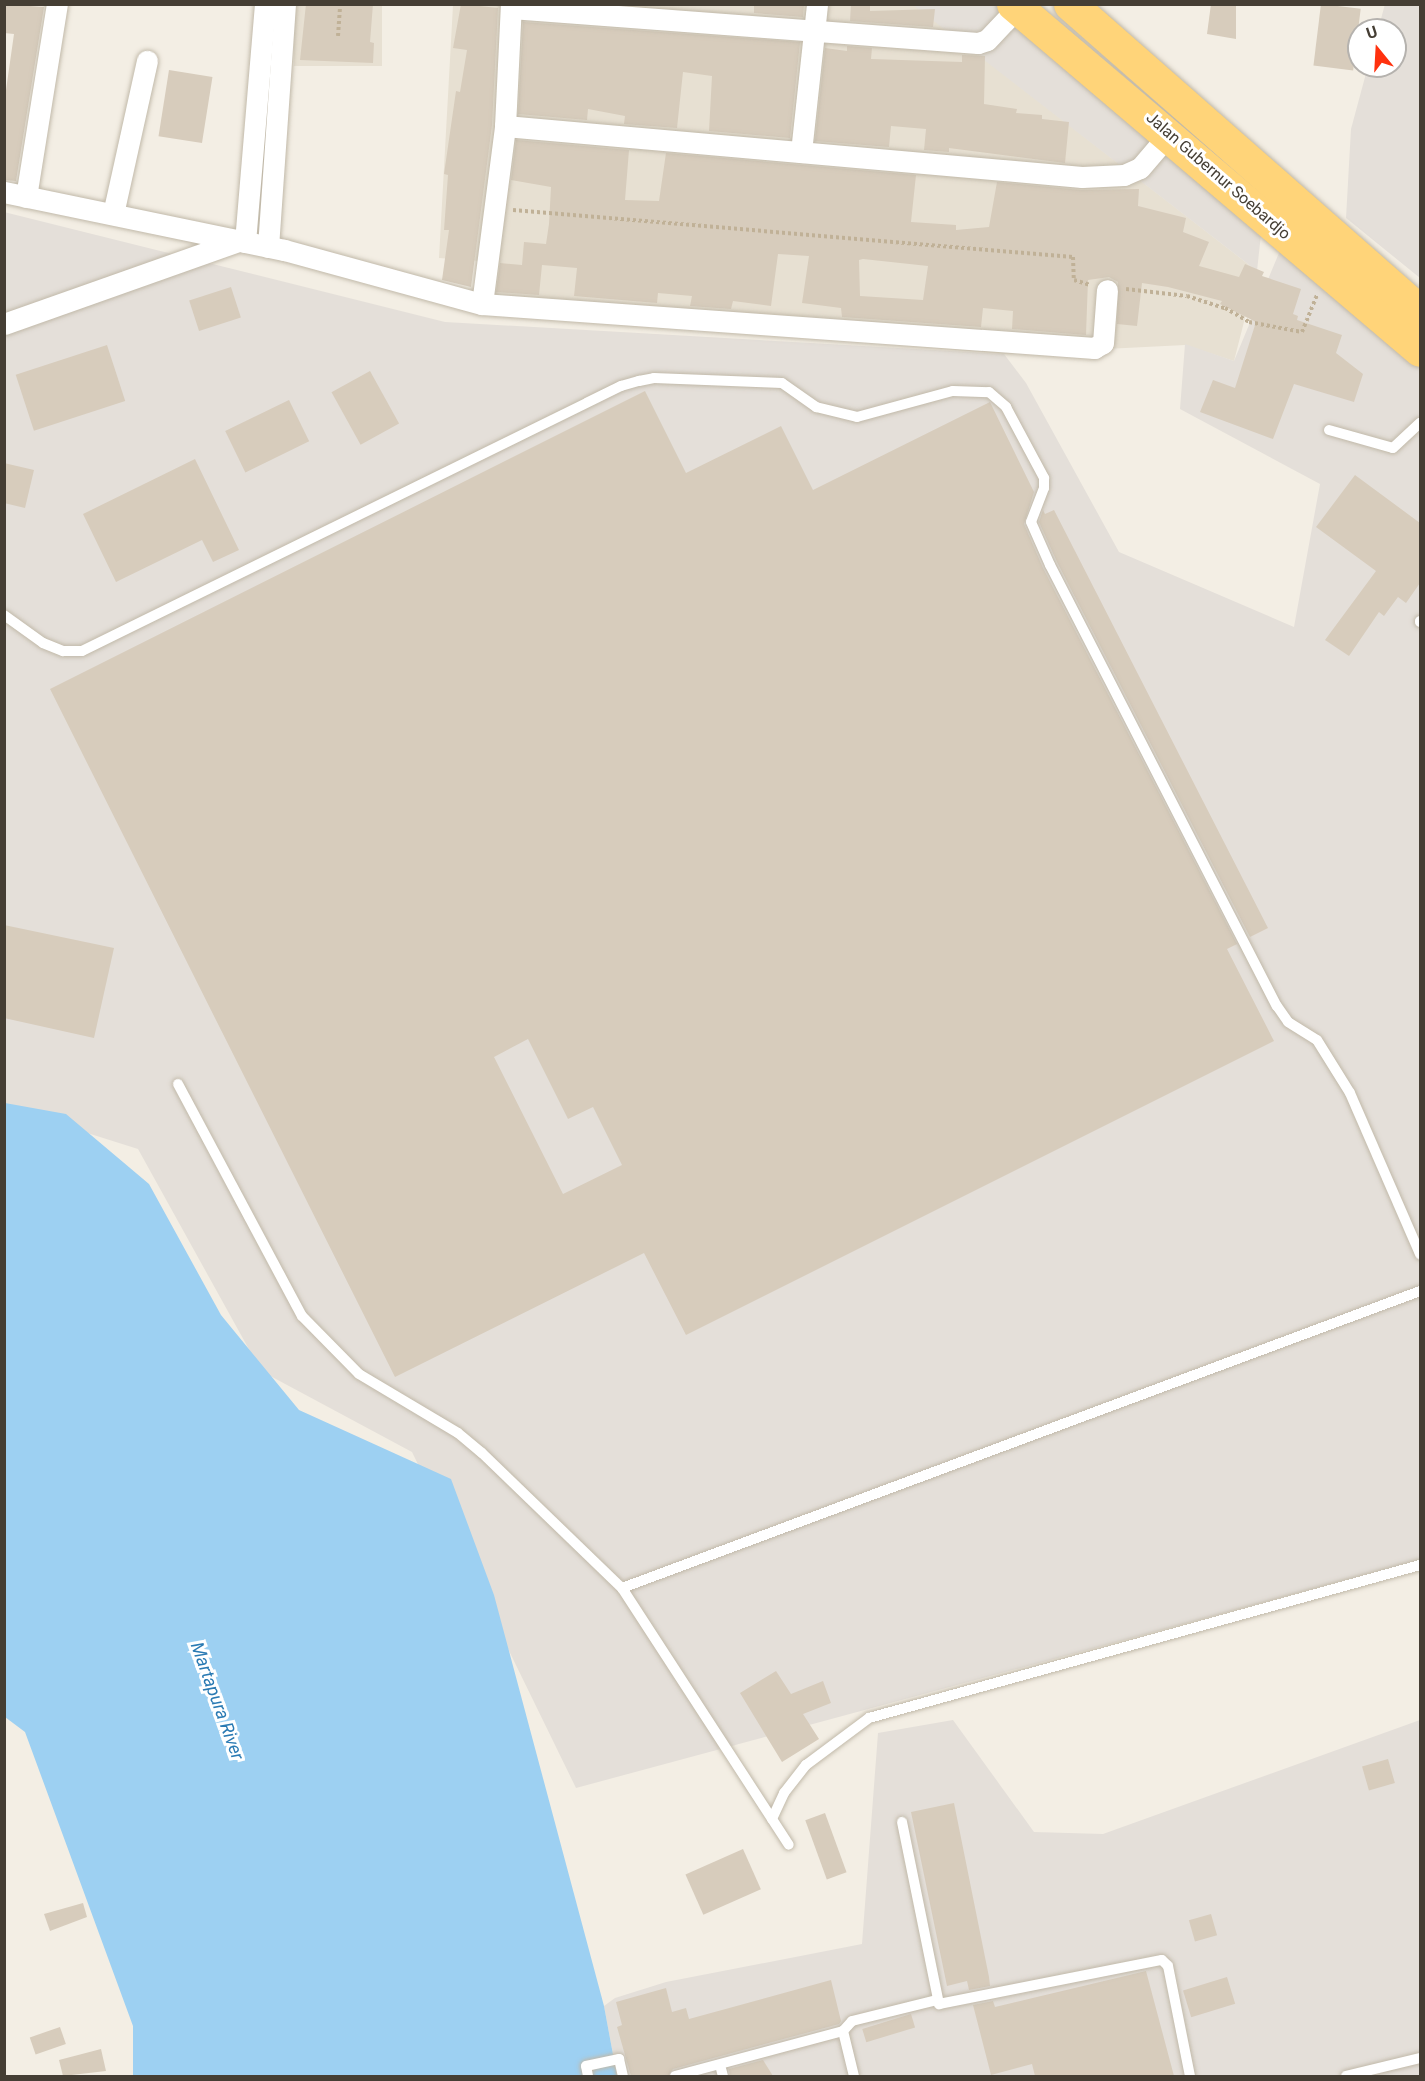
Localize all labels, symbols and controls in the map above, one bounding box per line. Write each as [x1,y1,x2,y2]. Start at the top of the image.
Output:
north arrow [1347,18,1407,78]
text: U [1364,22,1380,43]
street label: Jalan Gubernur Soebardjo [1142,108,1294,244]
water label: Martapura River [186,1639,248,1763]

